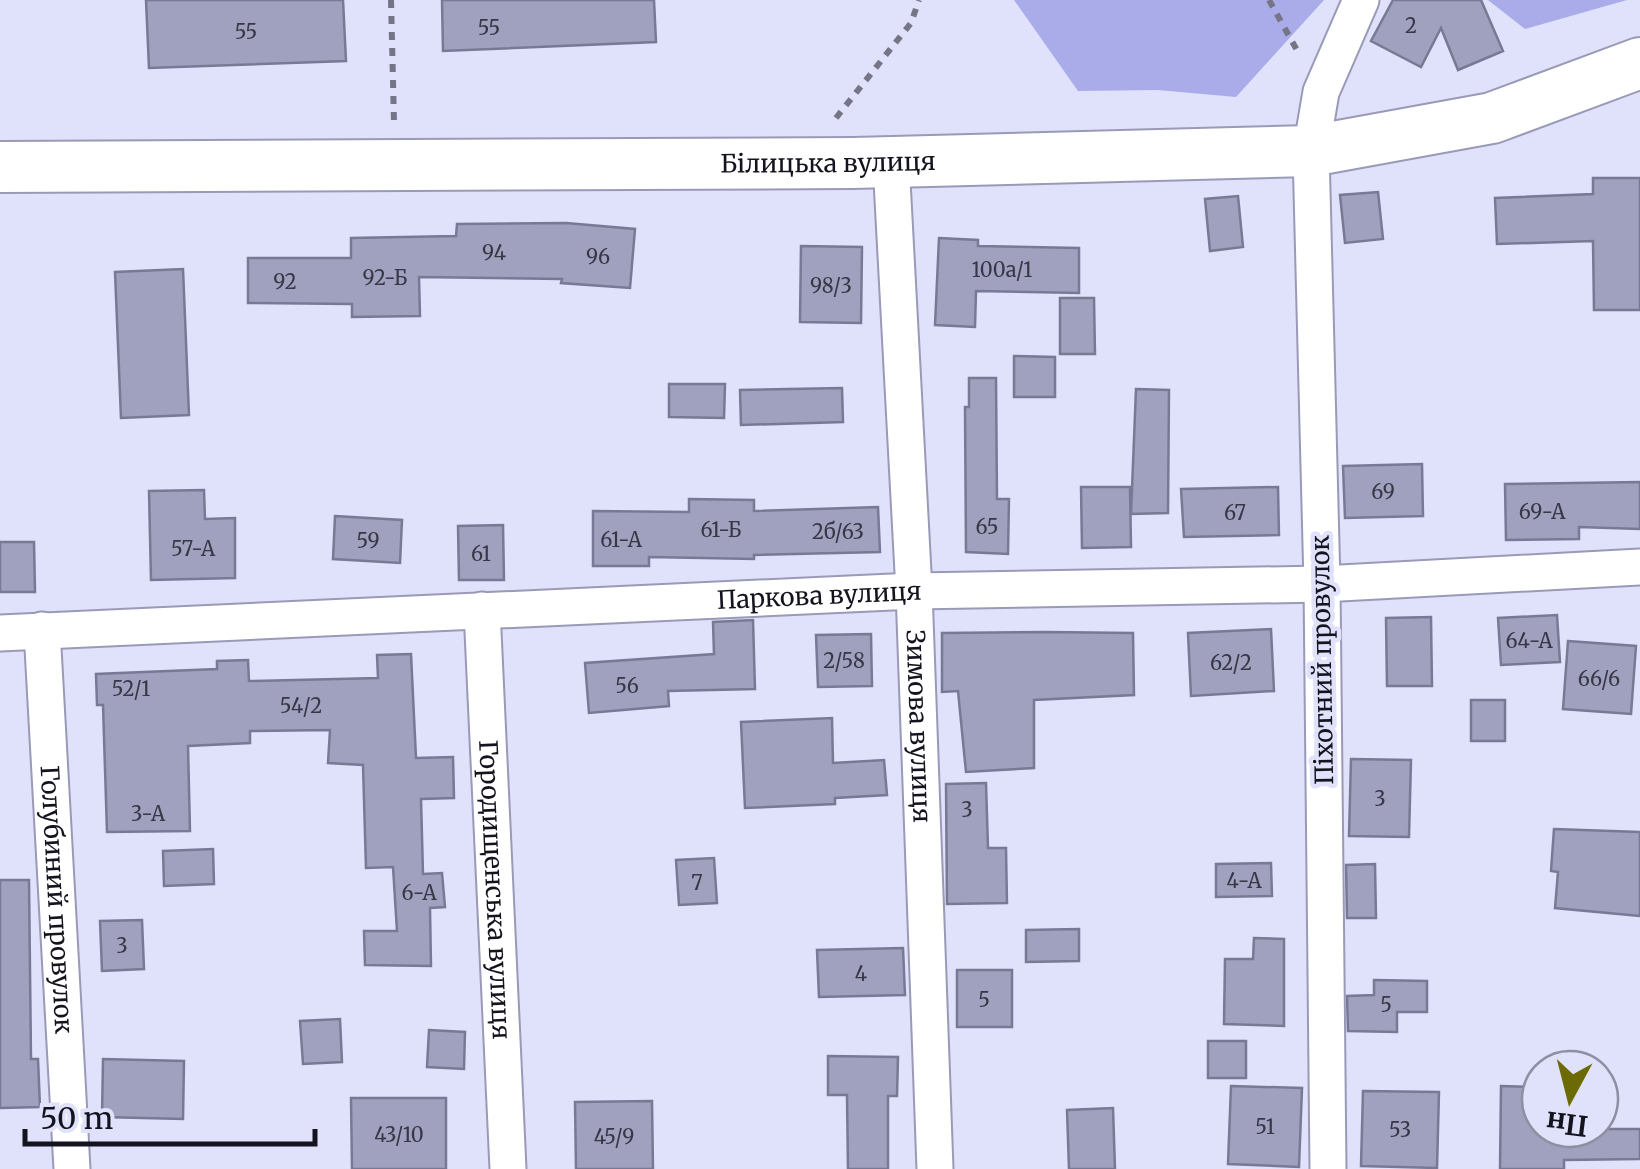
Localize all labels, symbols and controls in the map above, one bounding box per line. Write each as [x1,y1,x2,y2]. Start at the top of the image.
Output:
house number: 2 [1405,13,1417,38]
house number: 55 [478,15,500,40]
house number: 55 [235,19,257,44]
street label: Білицька вулиця [720,145,936,180]
house number: 94 [482,240,506,265]
house number: 96 [586,244,610,269]
house number: 100а/1 [972,257,1032,282]
house number: 92-Б [363,265,407,290]
house number: 92 [273,269,297,294]
house number: 98/3 [810,273,852,298]
house number: 69 [1371,479,1395,504]
house number: 69-А [1519,499,1566,524]
house number: 67 [1224,500,1246,525]
house number: 65 [976,514,998,539]
house number: 61-Б [700,517,742,542]
house number: 2б/63 [812,519,864,544]
house number: 61-А [600,527,643,552]
house number: 59 [356,528,380,553]
street label: Піхотний провулок [1304,535,1340,785]
house number: 57-А [171,536,216,561]
house number: 61 [471,541,491,566]
street label: Паркова вулиця [716,575,922,616]
house number: 64-А [1505,628,1553,653]
street label: Зимова вулиця [899,629,938,823]
house number: 2/58 [823,648,865,673]
house number: 62/2 [1210,650,1252,675]
house number: 66/6 [1578,666,1620,691]
house number: 56 [615,673,639,698]
house number: 52/1 [112,676,150,701]
house number: 54/2 [280,693,322,718]
street label: Городищенська вулиця [472,739,518,1040]
street label: Голубиний провулок [34,764,80,1035]
house number: 3 [1374,786,1386,811]
house number: 3 [961,797,973,822]
house number: 3-А [131,801,166,826]
house number: 4-А [1226,868,1262,893]
house number: 7 [691,870,703,895]
house number: 6-А [401,880,438,905]
house number: 3 [116,933,128,958]
house number: 4 [855,961,867,986]
house number: 5 [978,987,990,1012]
house number: 5 [1380,992,1392,1017]
north arrow [1520,1049,1620,1149]
scale bar [25,1084,315,1146]
text: 50 m [40,1099,113,1137]
text: Пн [1544,1103,1590,1144]
house number: 51 [1255,1114,1275,1139]
house number: 53 [1389,1117,1411,1142]
house number: 43/10 [374,1122,424,1147]
house number: 45/9 [594,1124,634,1149]

